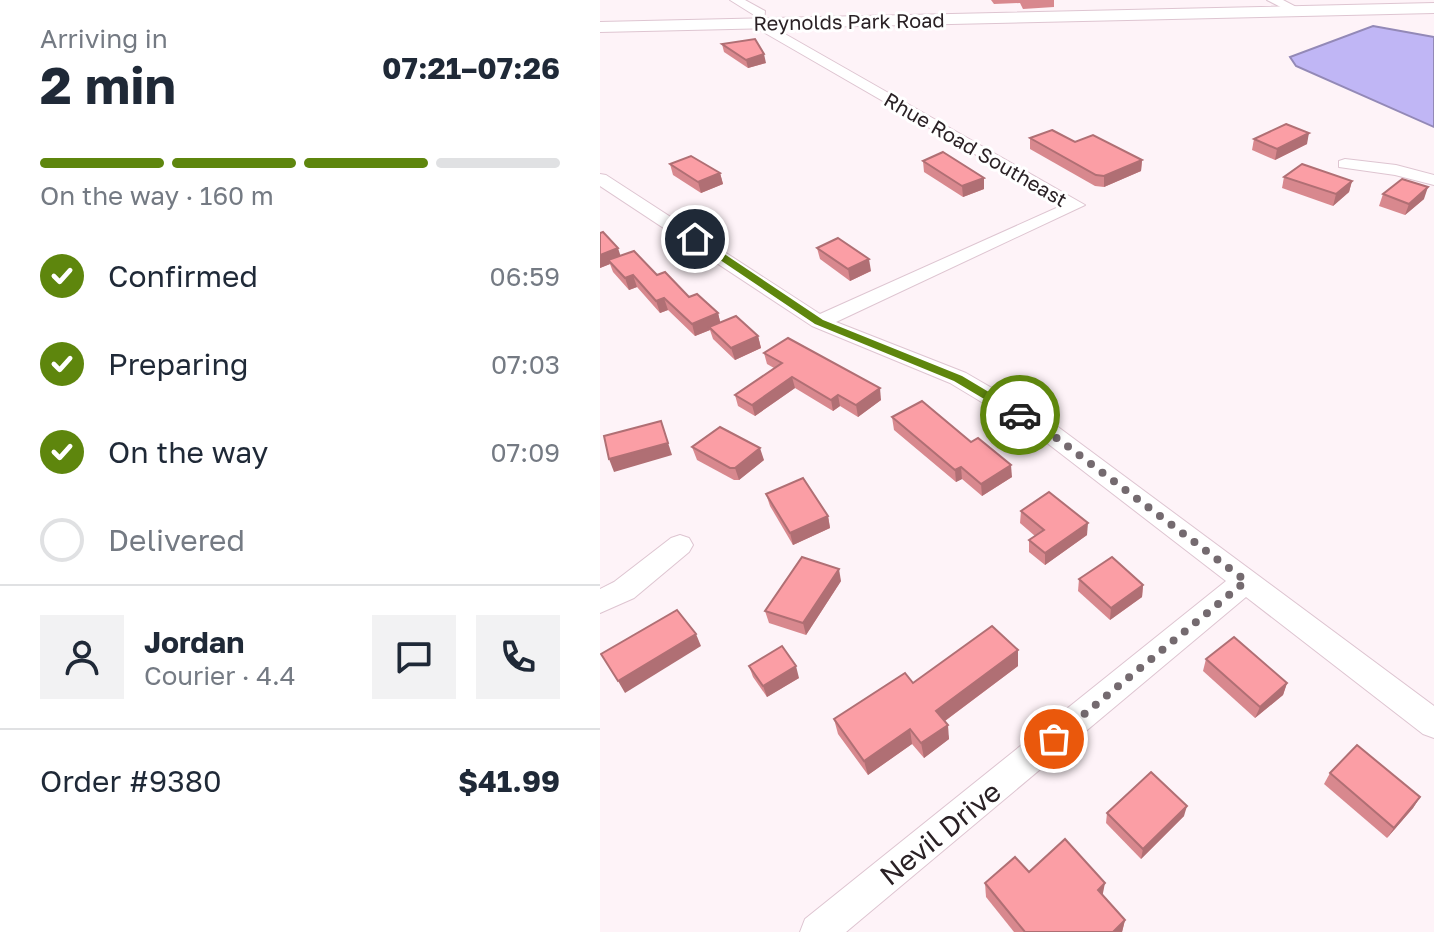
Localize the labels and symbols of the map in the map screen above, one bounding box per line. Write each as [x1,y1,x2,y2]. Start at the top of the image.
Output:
street label: Reynolds Park Road [753,7,945,35]
street label: Rhue Road Southeast [880,87,1072,211]
pin [661,205,729,273]
courier [980,375,1060,455]
pin [1020,705,1088,773]
street label: Nevil Drive [873,774,1007,892]

